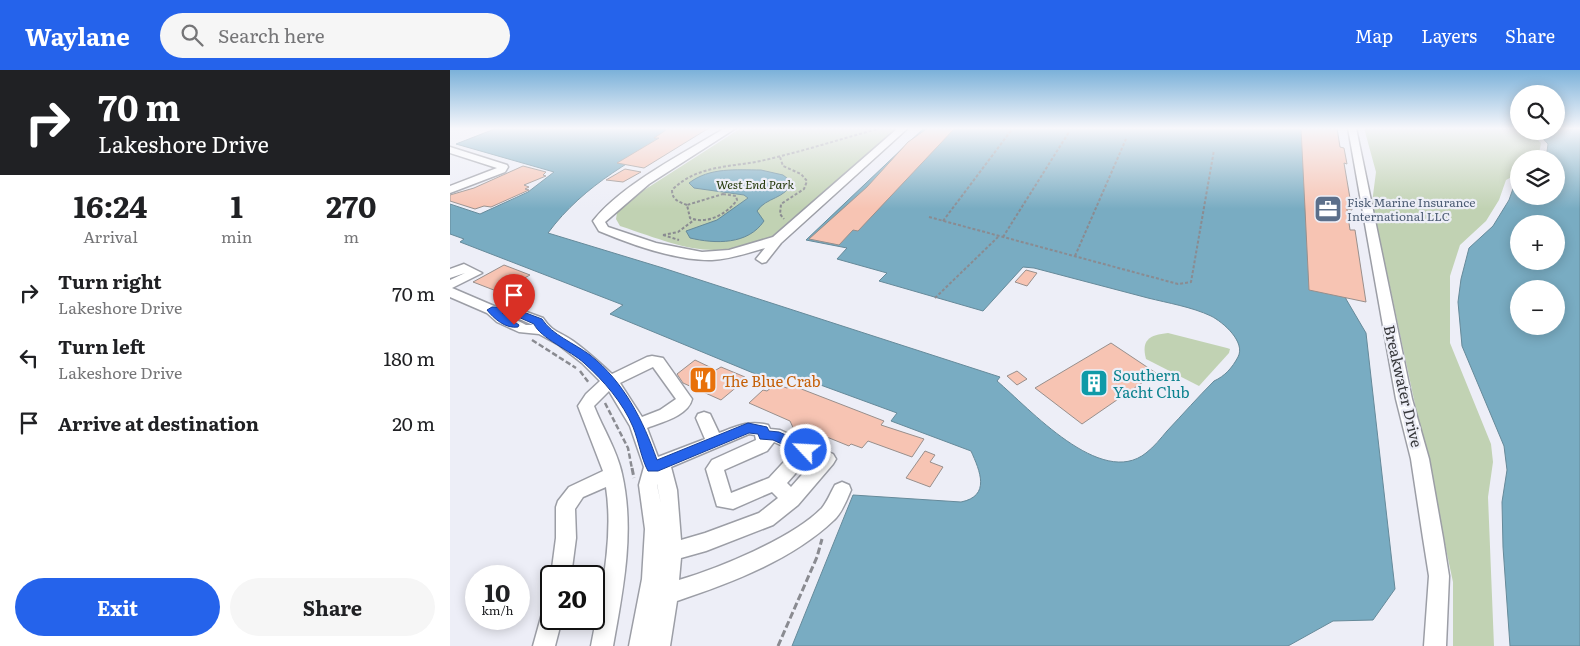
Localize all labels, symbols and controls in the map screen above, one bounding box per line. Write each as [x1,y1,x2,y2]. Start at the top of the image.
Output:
search box [160,13,510,58]
text: Waylane [25,18,130,53]
icon: search [178,21,206,49]
text: Search here [218,21,325,49]
text: Map [1355,22,1393,49]
text: Layers [1421,22,1477,49]
text: Share [1505,22,1555,49]
text: 70 m [98,80,180,132]
map controls [1510,85,1565,335]
button: search [1510,85,1565,140]
icon: right [15,90,80,155]
text: Lakeshore Drive [98,127,269,160]
button: layers [1510,150,1565,205]
park label: West End Park [716,175,794,193]
text: 16:24 [74,183,147,227]
text: 1 [230,183,243,227]
text: 270 [326,183,376,227]
place label: Fisk Marine Insurance International LLC [1347,193,1476,225]
office icon: Fisk Marine Insurance International LLC [1313,194,1343,224]
button: + [1510,215,1565,270]
text: Arrival [83,224,138,248]
text: min [221,224,252,248]
text: m [343,224,359,248]
text: Turn right [58,267,162,295]
pin [493,274,535,325]
icon: right [15,279,43,307]
text: 70 m [392,279,435,307]
button: − [1510,280,1565,335]
icon: arrive [500,281,528,309]
text: Lakeshore Drive [58,295,182,319]
street label: Breakwater Drive [1379,322,1429,450]
text: Turn left [58,332,145,360]
icon: left [15,344,43,372]
text: 180 m [384,344,435,372]
text: Lakeshore Drive [58,360,182,384]
place label: Southern Yacht Club [1113,363,1190,403]
restaurant icon: The Blue Crab [688,365,718,395]
building icon: Southern Yacht Club [1079,368,1109,398]
place label: The Blue Crab [722,369,821,392]
icon: arrive [15,409,43,437]
text: Arrive at destination [58,409,259,437]
text: 20 m [392,409,435,437]
position arrow [779,423,831,475]
speed limit sign: 20 [540,565,605,630]
text: 10 [485,573,510,610]
button: Exit [15,578,220,636]
button: Share [230,578,435,636]
text: km/h [482,601,513,619]

